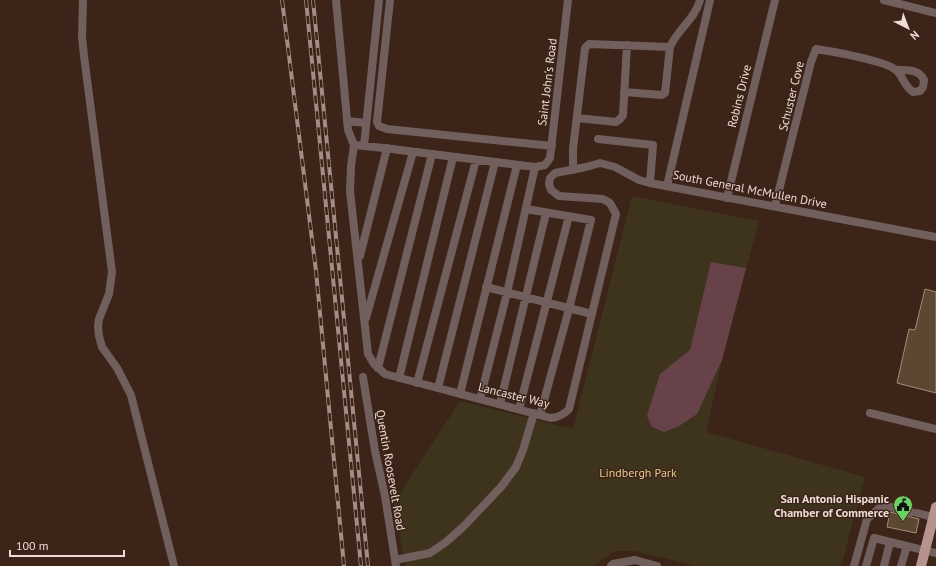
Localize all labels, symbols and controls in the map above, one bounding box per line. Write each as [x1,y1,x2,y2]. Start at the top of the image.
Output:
north arrow [888,8,928,48]
text: N [907,28,922,43]
street label: Saint John's Road [534,37,560,127]
street label: Schuster Cove [775,59,807,133]
street label: Robins Drive [724,63,754,129]
street label: South General McMullen Drive [672,167,828,211]
street label: Lancaster Way [477,379,552,411]
street label: Quentin Roosevelt Road [373,408,409,532]
park label: Lindbergh Park [599,465,677,480]
place label: San Antonio Hispanic Chamber of Commerce [774,491,889,520]
public building icon: San Antonio Hispanic Chamber of Commerce [892,494,914,522]
scale bar [10,532,124,558]
text: 100 m [16,538,49,553]

